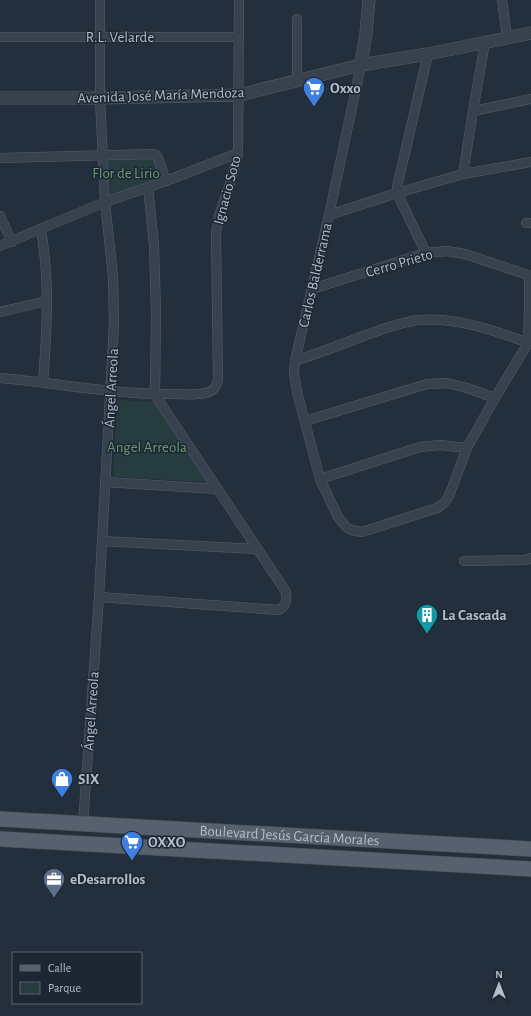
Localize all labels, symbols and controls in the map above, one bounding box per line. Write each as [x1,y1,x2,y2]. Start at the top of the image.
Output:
street label: R.L. Velarde [86,30,154,45]
supermarket icon: Oxxo [301,75,327,108]
place label: Oxxo [330,81,361,96]
street label: Avenida José María Mendoza [77,85,245,106]
street label: Ignacio Soto [211,154,244,226]
park label: Flor de Lirio [92,166,160,181]
street label: Carlos Balderrama [296,221,335,329]
street label: Cerro Prieto [364,247,434,280]
street label: Ángel Arreola [100,348,121,428]
park label: Angel Arreola [107,440,187,455]
building icon: La Cascada [414,602,440,635]
place label: La Cascada [442,608,507,623]
street label: Ángel Arreola [79,671,102,751]
shop icon: SIX [49,766,75,799]
place label: SIX [78,772,100,787]
street label: Boulevard Jesús García Morales [199,823,380,848]
supermarket icon: OXXO [119,829,145,862]
place label: OXXO [148,835,186,850]
office icon: eDesarrollos [41,866,67,899]
place label: eDesarrollos [70,872,146,887]
legend [12,952,142,1004]
text: Calle [48,962,71,974]
north arrow [479,964,519,1004]
text: N [495,969,503,980]
text: Parque [48,982,81,994]

